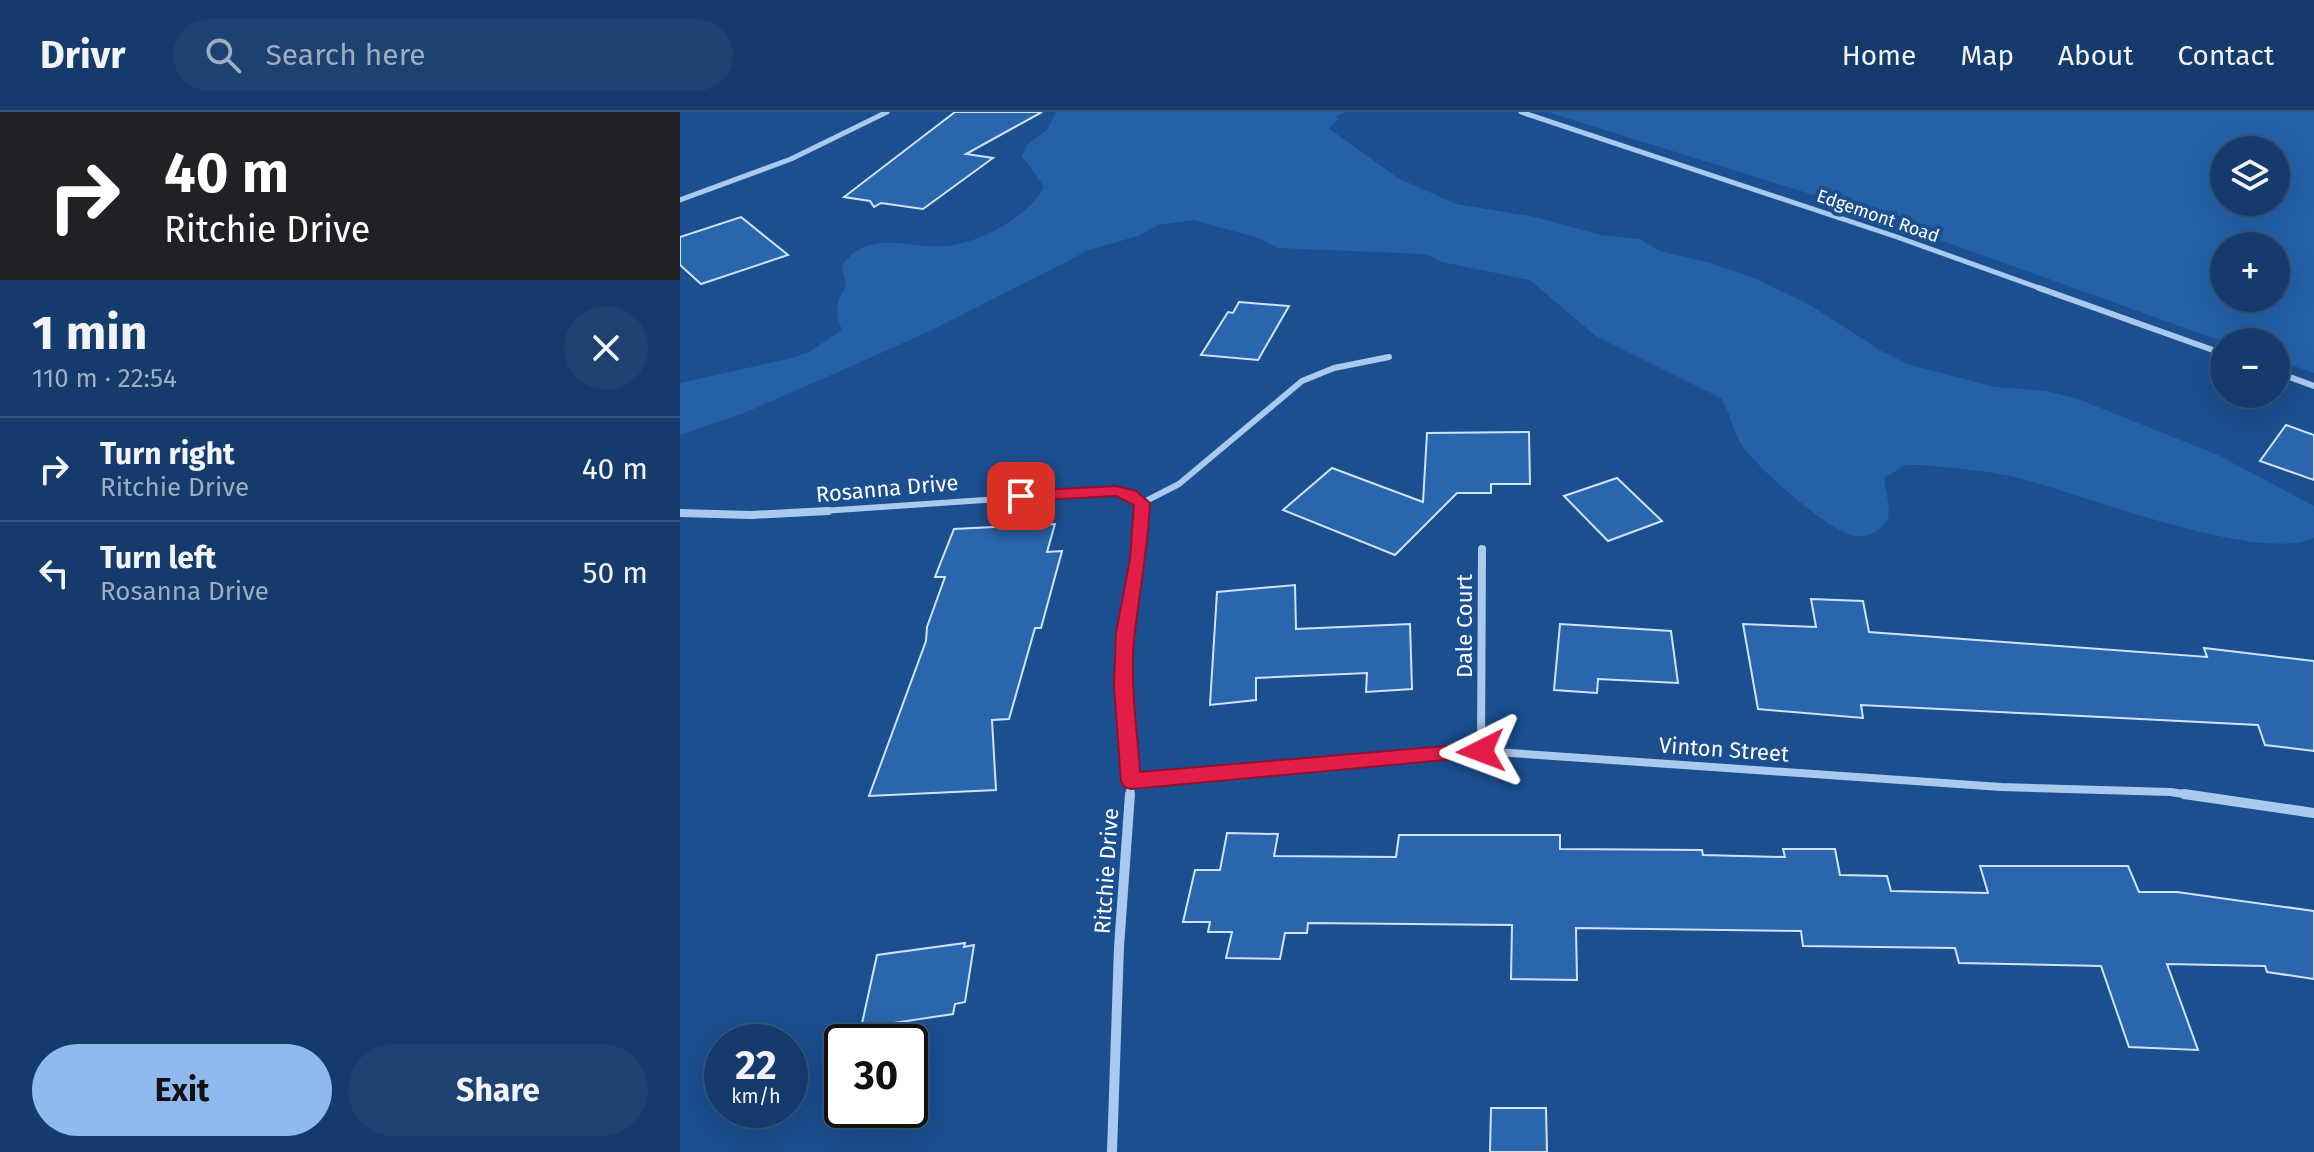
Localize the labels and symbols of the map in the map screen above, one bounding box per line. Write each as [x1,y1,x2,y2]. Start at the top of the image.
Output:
street label: Edgemont Road [1814,185,1942,247]
pin [987,462,1055,530]
street label: Rosanna Drive [815,469,959,508]
street label: Dale Court [1451,574,1478,678]
position arrow [1439,709,1523,793]
street label: Vinton Street [1658,731,1790,768]
street label: Ritchie Drive [1089,807,1124,935]
speed limit sign: 30 [824,1024,928,1128]

